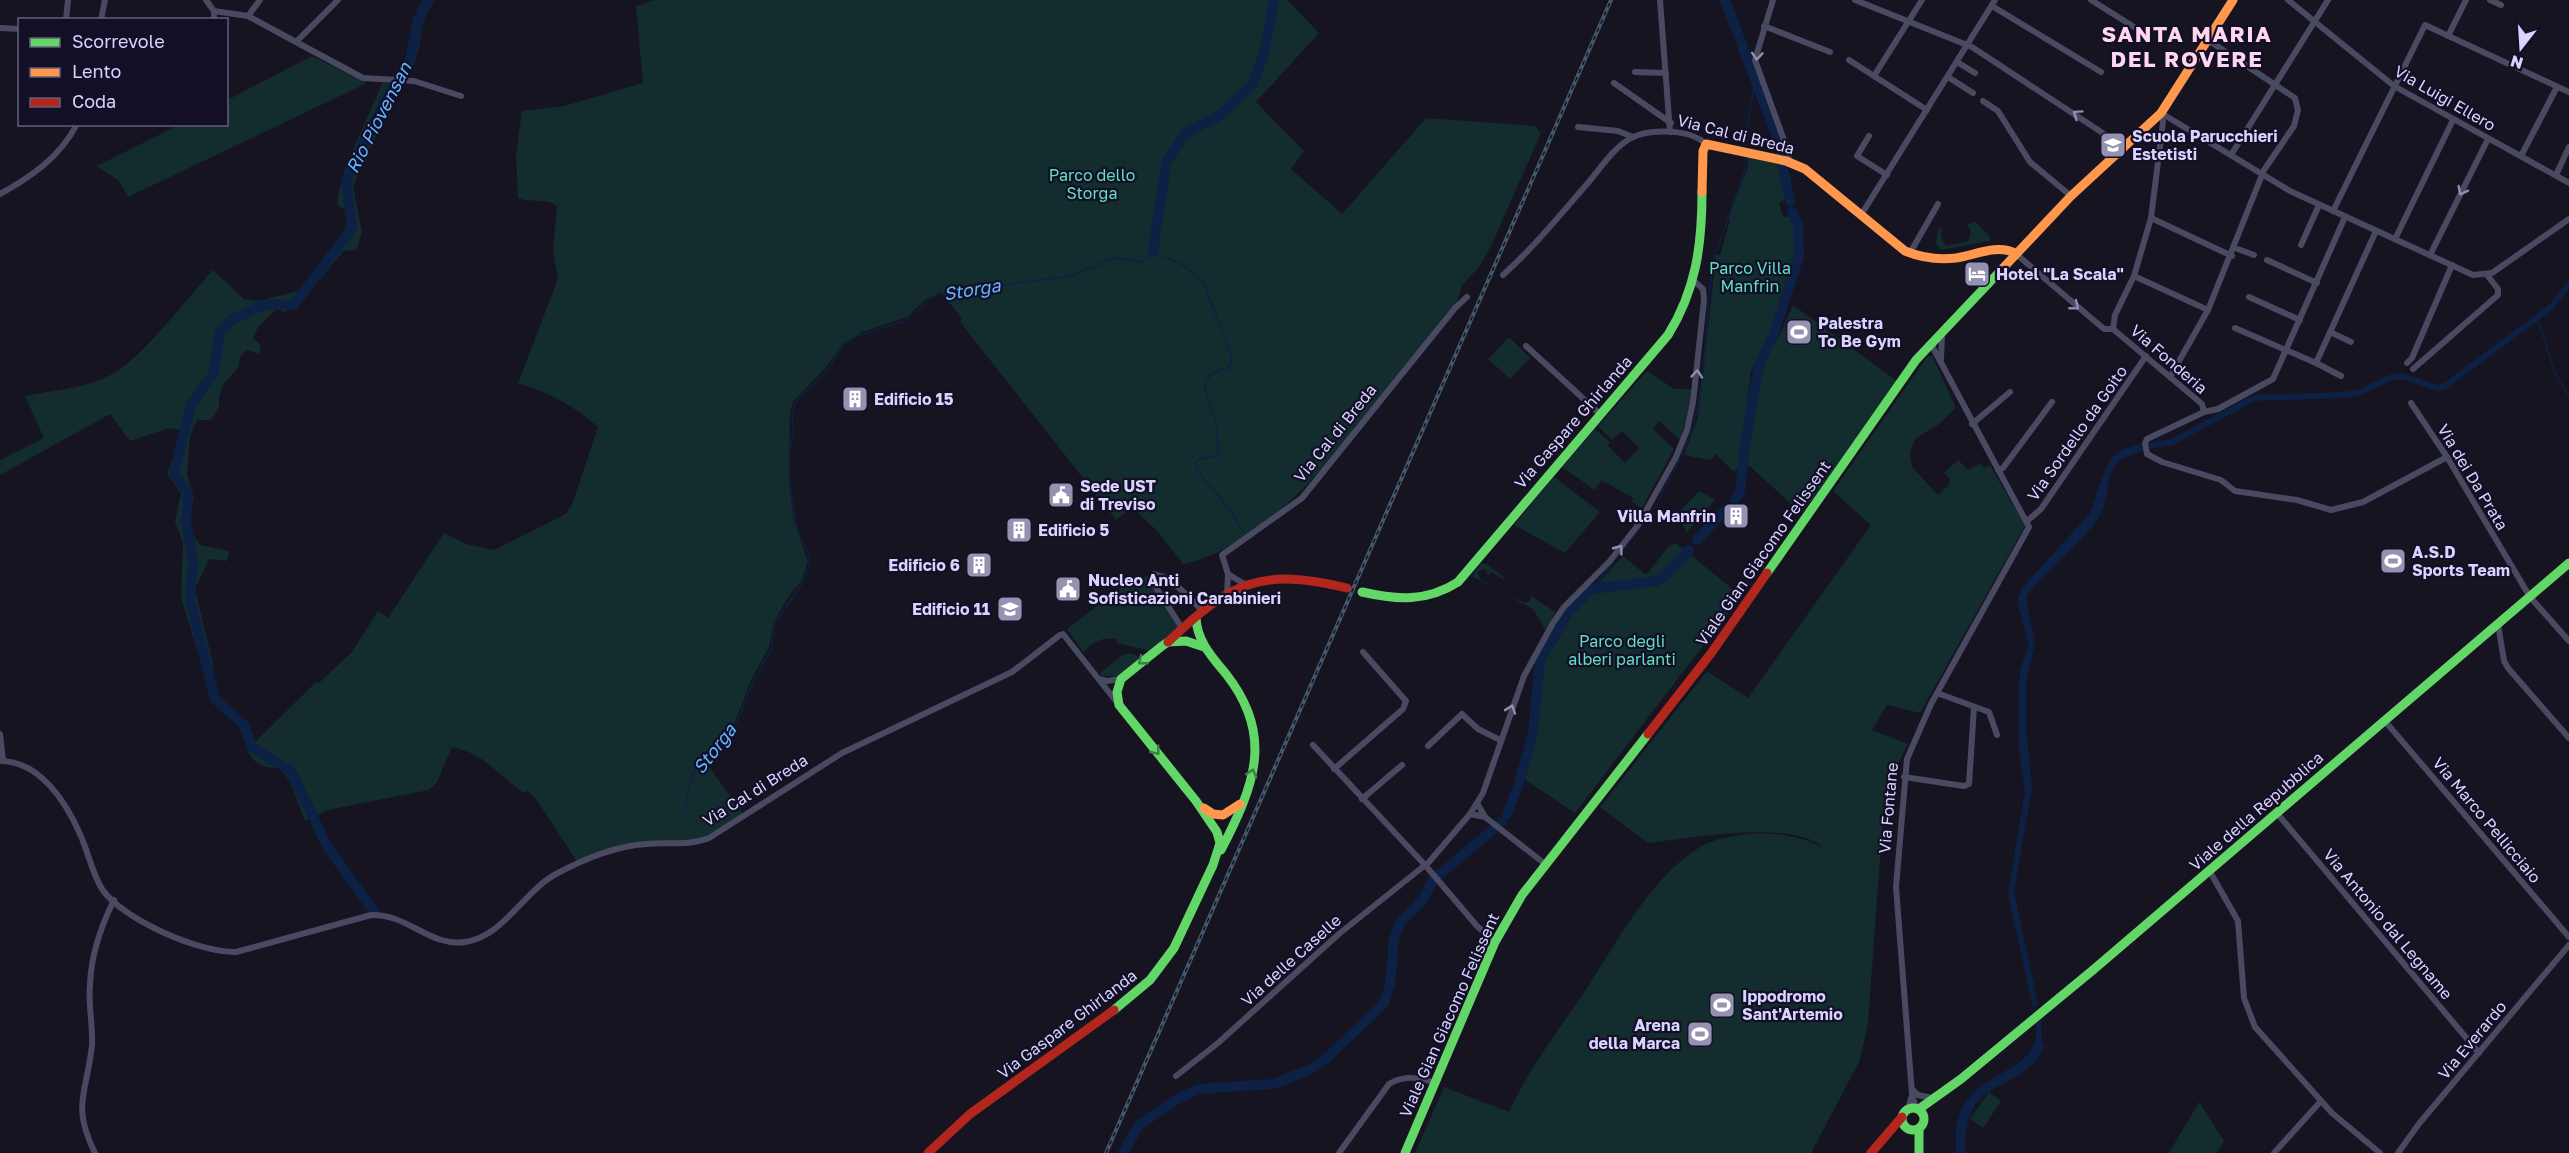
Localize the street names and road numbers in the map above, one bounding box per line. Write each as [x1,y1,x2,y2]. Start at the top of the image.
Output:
street label: Via Luigi Ellero [2391,61,2499,135]
street label: Via Cal di Breda [1675,110,1797,158]
street label: Via Fonderia [2126,320,2212,398]
street label: Via Gaspare Ghirlanda [1510,351,1636,493]
street label: Via Sordello da Goito [2023,361,2131,505]
street label: Via Cal di Breda [1289,380,1381,486]
street label: Via dei Da Prata [2433,420,2513,534]
street label: Viale Gian Giacomo Felissent [1691,456,1835,650]
street label: Viale della Repubblica [2185,747,2327,875]
street label: Via Cal di Breda [699,750,811,830]
street label: Via Marco Pellicciaio [2429,753,2545,887]
street label: Via Fontane [1874,762,1902,854]
street label: Via Antonio dal Legname [2319,845,2457,1003]
street label: Via delle Caselle [1237,910,1345,1010]
street label: Viale Gian Giacomo Felissent [1395,910,1503,1120]
street label: Via Gaspare Ghirlanda [993,965,1141,1083]
street label: Via Everardo [2433,997,2511,1083]

